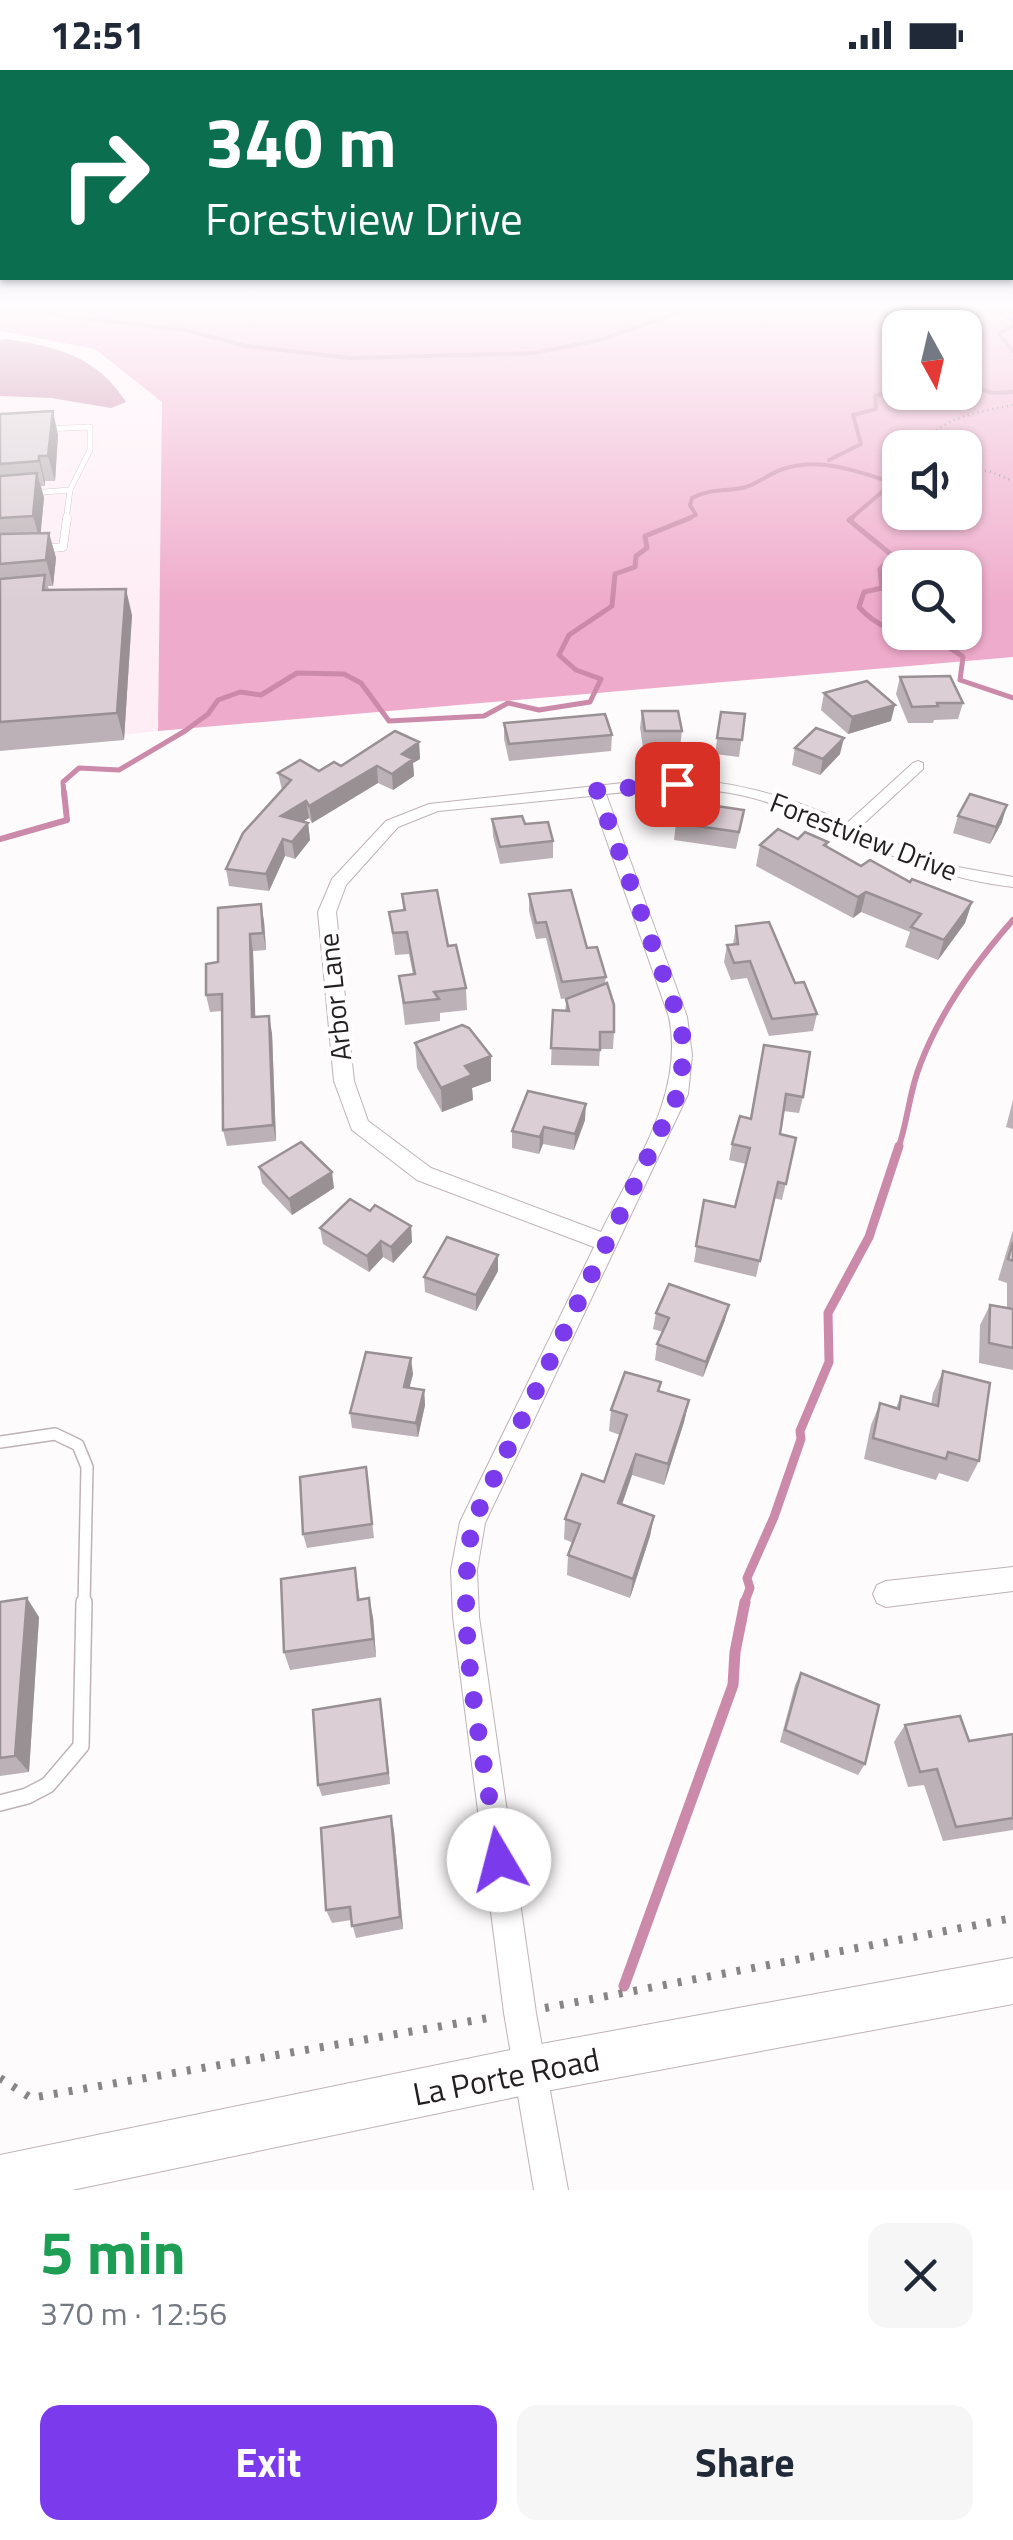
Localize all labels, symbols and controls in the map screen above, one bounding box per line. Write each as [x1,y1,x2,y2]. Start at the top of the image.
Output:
text: 12:51 [50,6,145,64]
text: 340 m [205,88,397,194]
icon: right [40,110,170,240]
text: Forestview Drive [205,184,523,252]
north arrow [882,310,982,410]
map controls [882,310,982,650]
button: sound [882,430,982,530]
button: search [882,550,982,650]
pin [635,742,720,827]
icon: arrive [650,757,705,812]
street label: Forestview Drive [764,780,964,892]
street label: Arbor Lane [306,931,362,1063]
position arrow [447,1808,551,1912]
street label: La Porte Road [409,2034,603,2118]
text: 5 min [40,2206,186,2297]
button: close [868,2223,973,2328]
text: 370 m · 12:56 [40,2289,227,2337]
button: Exit [40,2405,497,2520]
button: Share [517,2405,973,2520]

